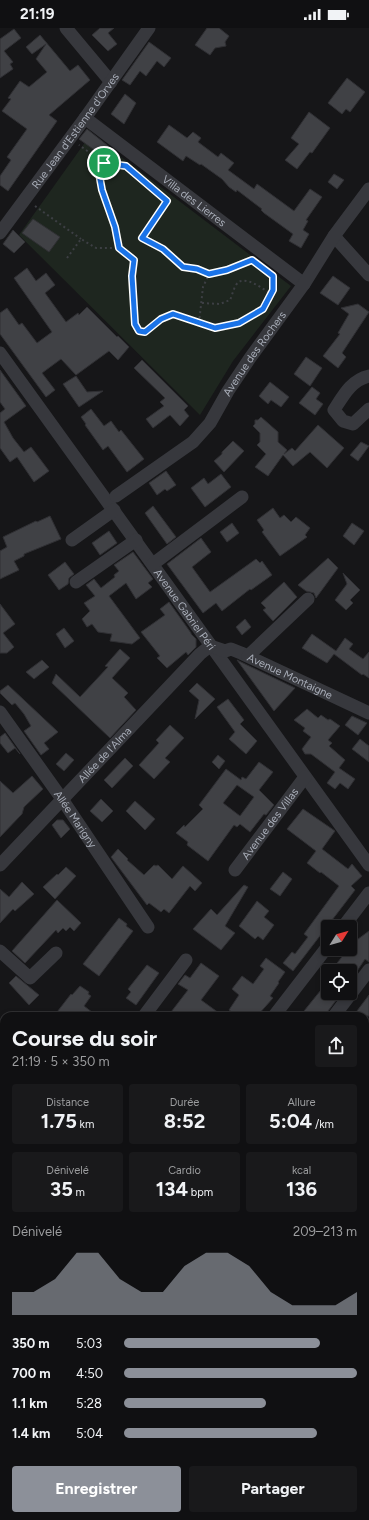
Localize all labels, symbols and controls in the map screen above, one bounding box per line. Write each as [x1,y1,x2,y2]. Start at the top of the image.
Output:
text: 21:19 [20,5,55,23]
street label: Rue Jean d'Estienne d'Orves [29,70,121,191]
pin [87,146,121,180]
icon: arrive [93,152,115,174]
street label: Villa des Lierres [160,172,229,229]
street label: Avenue des Rochers [220,309,288,398]
street label: Avenue Gabriel Péri [151,566,218,652]
street label: Avenue Montaigne [245,650,335,702]
street label: Allée de l'Alma [75,724,134,785]
street label: Avenue des Villas [239,785,301,862]
street label: Allée Marigny [51,788,100,850]
north arrow [321,920,357,956]
map controls [321,920,357,1000]
button: locate [321,964,357,1000]
text: Course du soir [12,1025,157,1052]
button: share [315,1025,357,1067]
text: 21:19 · 5 × 350 m [12,1054,110,1069]
text: Distance [46,1096,89,1109]
text: Durée [170,1096,199,1109]
text: Allure [287,1096,316,1109]
text: 1.75 [41,1109,77,1133]
text: 8:52 [164,1109,205,1133]
text: 5:04 [269,1109,312,1133]
text: km [77,1118,94,1131]
text: /km [312,1118,334,1131]
text: Dénivelé [46,1164,89,1177]
text: Cardio [168,1164,201,1177]
text: kcal [292,1164,311,1177]
text: 35 [50,1177,73,1201]
text: 134 [156,1177,188,1201]
text: 136 [286,1177,317,1201]
text: m [73,1186,85,1199]
text: bpm [188,1186,213,1199]
text: Dénivelé [12,1224,62,1239]
text: 209–213 m [293,1224,357,1239]
text: 350 m [12,1336,50,1351]
text: 5:03 [76,1336,102,1351]
text: 700 m [12,1366,51,1381]
text: 4:50 [76,1366,103,1381]
text: 1.1 km [12,1396,48,1411]
text: 5:28 [76,1396,102,1411]
text: 1.4 km [12,1426,50,1441]
text: 5:04 [76,1426,103,1441]
button: Enregistrer [12,1466,181,1512]
button: Partager [189,1466,357,1512]

